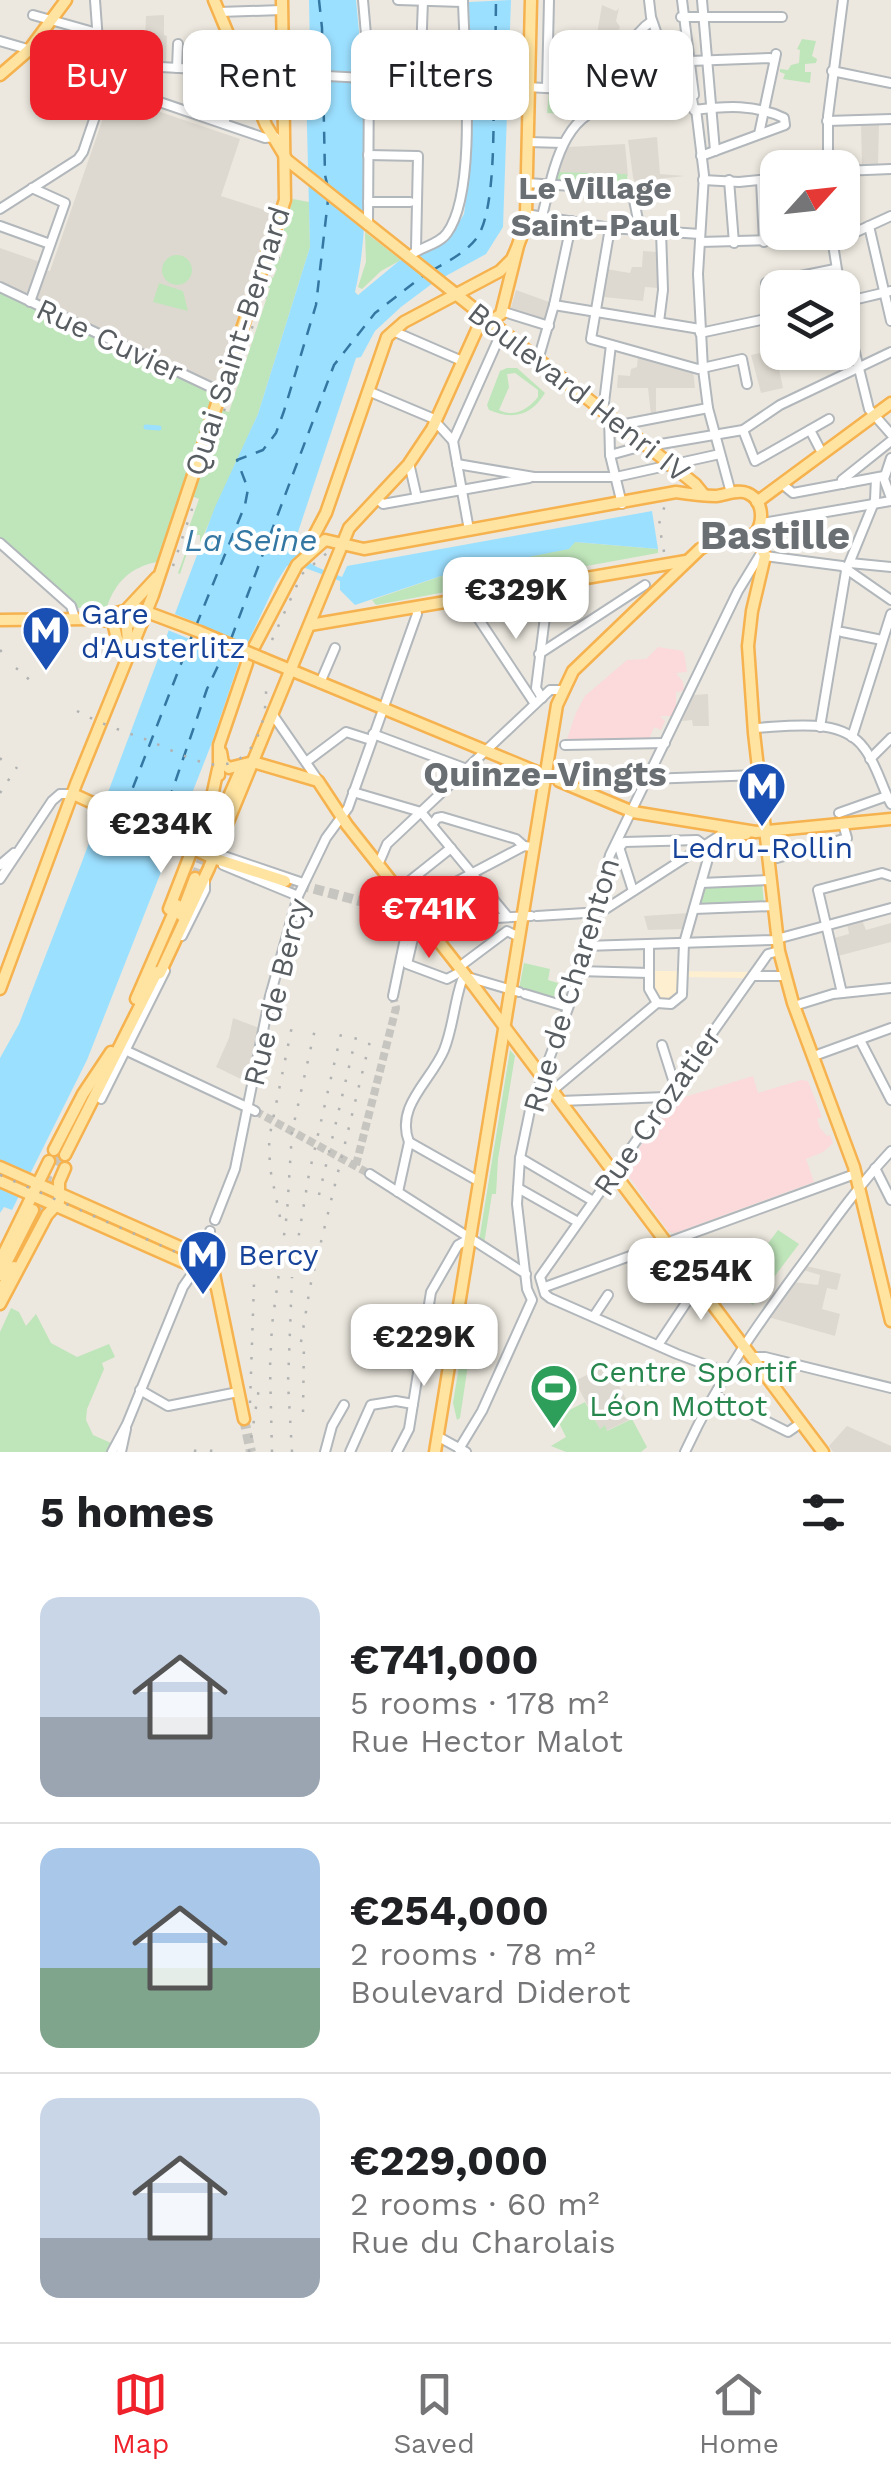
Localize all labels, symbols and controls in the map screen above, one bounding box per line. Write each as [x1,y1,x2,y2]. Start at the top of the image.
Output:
chip: Buy [30,30,163,120]
chip: Rent [183,30,331,120]
chip: Filters [351,30,529,120]
chip: New [549,30,693,120]
north arrow [760,150,860,250]
map controls [760,150,860,370]
district label: Le Village Saint-Paul [511,169,680,244]
street label: Quai Saint-Bernard [177,202,297,480]
button: layers [760,270,860,370]
street label: Rue Cuvier [31,291,189,389]
street label: Boulevard Henri IV [461,295,697,489]
district label: Bastille [700,512,850,559]
water label: La Seine [185,521,317,559]
pin: €329K [446,557,586,642]
text: €329K [465,570,567,608]
place label: Gare d'Austerlitz [81,596,246,665]
metro station icon: Gare d'Austerlitz [20,604,72,672]
district label: Quinze-Vingts [423,753,667,795]
metro station icon: Ledru-Rollin [736,760,788,828]
pin: €234K [91,791,231,876]
text: €234K [109,804,213,842]
place label: Ledru-Rollin [671,830,853,865]
street label: Rue de Charenton [516,853,626,1117]
pin: €741K [359,876,499,961]
text: €741K [381,889,477,927]
street label: Rue de Bercy [236,894,316,1090]
street label: Rue Crozatier [586,1020,728,1202]
metro station icon: Bercy [177,1228,229,1296]
place label: Bercy [238,1237,319,1272]
pin: €254K [631,1238,771,1323]
text: €254K [649,1251,753,1289]
pin: €229K [354,1304,494,1389]
text: €229K [373,1317,475,1355]
place label: Centre Sportif Léon Mottot [589,1354,797,1423]
sports icon: Centre Sportif Léon Mottot [528,1362,580,1430]
icon: filters [796,1485,851,1540]
text: 5 homes [40,1488,214,1537]
text: €741,000 [350,1635,539,1684]
icon: home [120,1637,240,1757]
text: 5 rooms · 178 m² [350,1684,609,1722]
text: Rue Hector Malot [350,1722,623,1760]
text: €254,000 [350,1886,549,1935]
icon: home [120,1888,240,2008]
text: 2 rooms · 78 m² [350,1935,596,1973]
text: Boulevard Diderot [350,1973,630,2011]
text: €229,000 [350,2136,548,2185]
icon: home [120,2138,240,2258]
text: 2 rooms · 60 m² [350,2185,599,2223]
text: Rue du Charolais [350,2223,616,2261]
tab: Map [112,2367,169,2460]
tab: Saved [393,2367,475,2460]
tab: Home [699,2367,779,2460]

